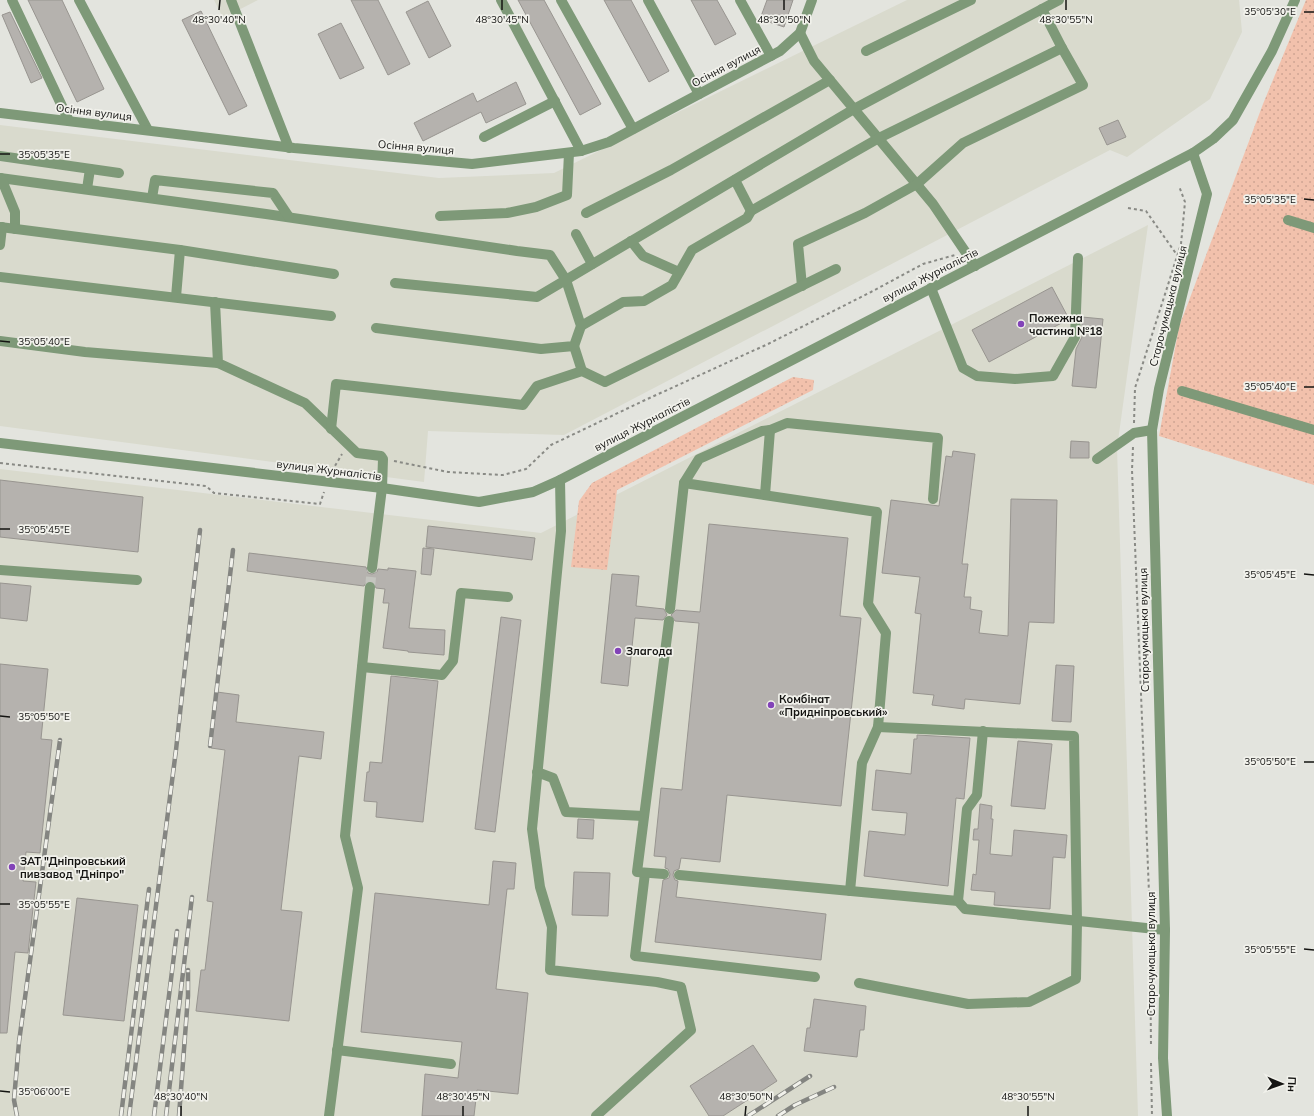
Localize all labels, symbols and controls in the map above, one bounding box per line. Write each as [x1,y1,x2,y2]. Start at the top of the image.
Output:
text: 35°05'30"E [1244,5,1296,18]
text: 48°30'40"N [192,13,246,26]
text: 48°30'45"N [475,13,529,26]
text: 48°30'50"N [757,13,811,26]
text: 48°30'55"N [1039,13,1093,26]
street label: Осіння вулиця [689,42,763,90]
street label: Осіння вулиця [55,100,133,124]
street label: Осіння вулиця [377,137,455,157]
text: 35°05'35"E [18,148,70,161]
text: 35°05'35"E [1244,193,1296,206]
street label: Старочумацька вулиця [1146,244,1190,368]
street label: вулиця Журналістів [880,245,980,305]
place label: Пожежна частина №18 [1029,311,1103,338]
marker: Пожежна частина №18 [1016,319,1026,329]
text: 35°05'40"E [18,335,70,348]
text: 35°05'40"E [1244,380,1296,393]
street label: вулиця Журналістів [592,394,692,454]
street label: вулиця Журналістів [276,457,382,483]
text: 35°05'45"E [18,523,70,536]
street label: Старочумацька вулиця [1136,568,1152,692]
text: 35°05'45"E [1244,568,1296,581]
place label: Злагода [626,644,673,658]
marker: Злагода [613,646,623,656]
place label: Комбінат «Придніпровський» [779,692,888,719]
marker: Комбінат «Придніпровський» [766,700,776,710]
text: 35°05'50"E [18,710,70,723]
text: 35°05'50"E [1244,755,1296,768]
place label: ЗАТ "Дніпровський пивзавод "Дніпро" [20,854,126,881]
marker: ЗАТ "Дніпровський пивзавод "Дніпро" [7,862,17,872]
street label: Старочумацька вулиця [1144,892,1158,1016]
text: 35°05'55"E [18,898,70,911]
text: 35°05'55"E [1244,943,1296,956]
north arrow [1262,1064,1302,1104]
text: Пн [1285,1076,1299,1092]
text: 35°06'00"E [18,1085,70,1098]
text: 48°30'40"N [154,1090,208,1103]
text: 48°30'45"N [436,1090,490,1103]
text: 48°30'50"N [719,1090,773,1103]
text: 48°30'55"N [1001,1090,1055,1103]

